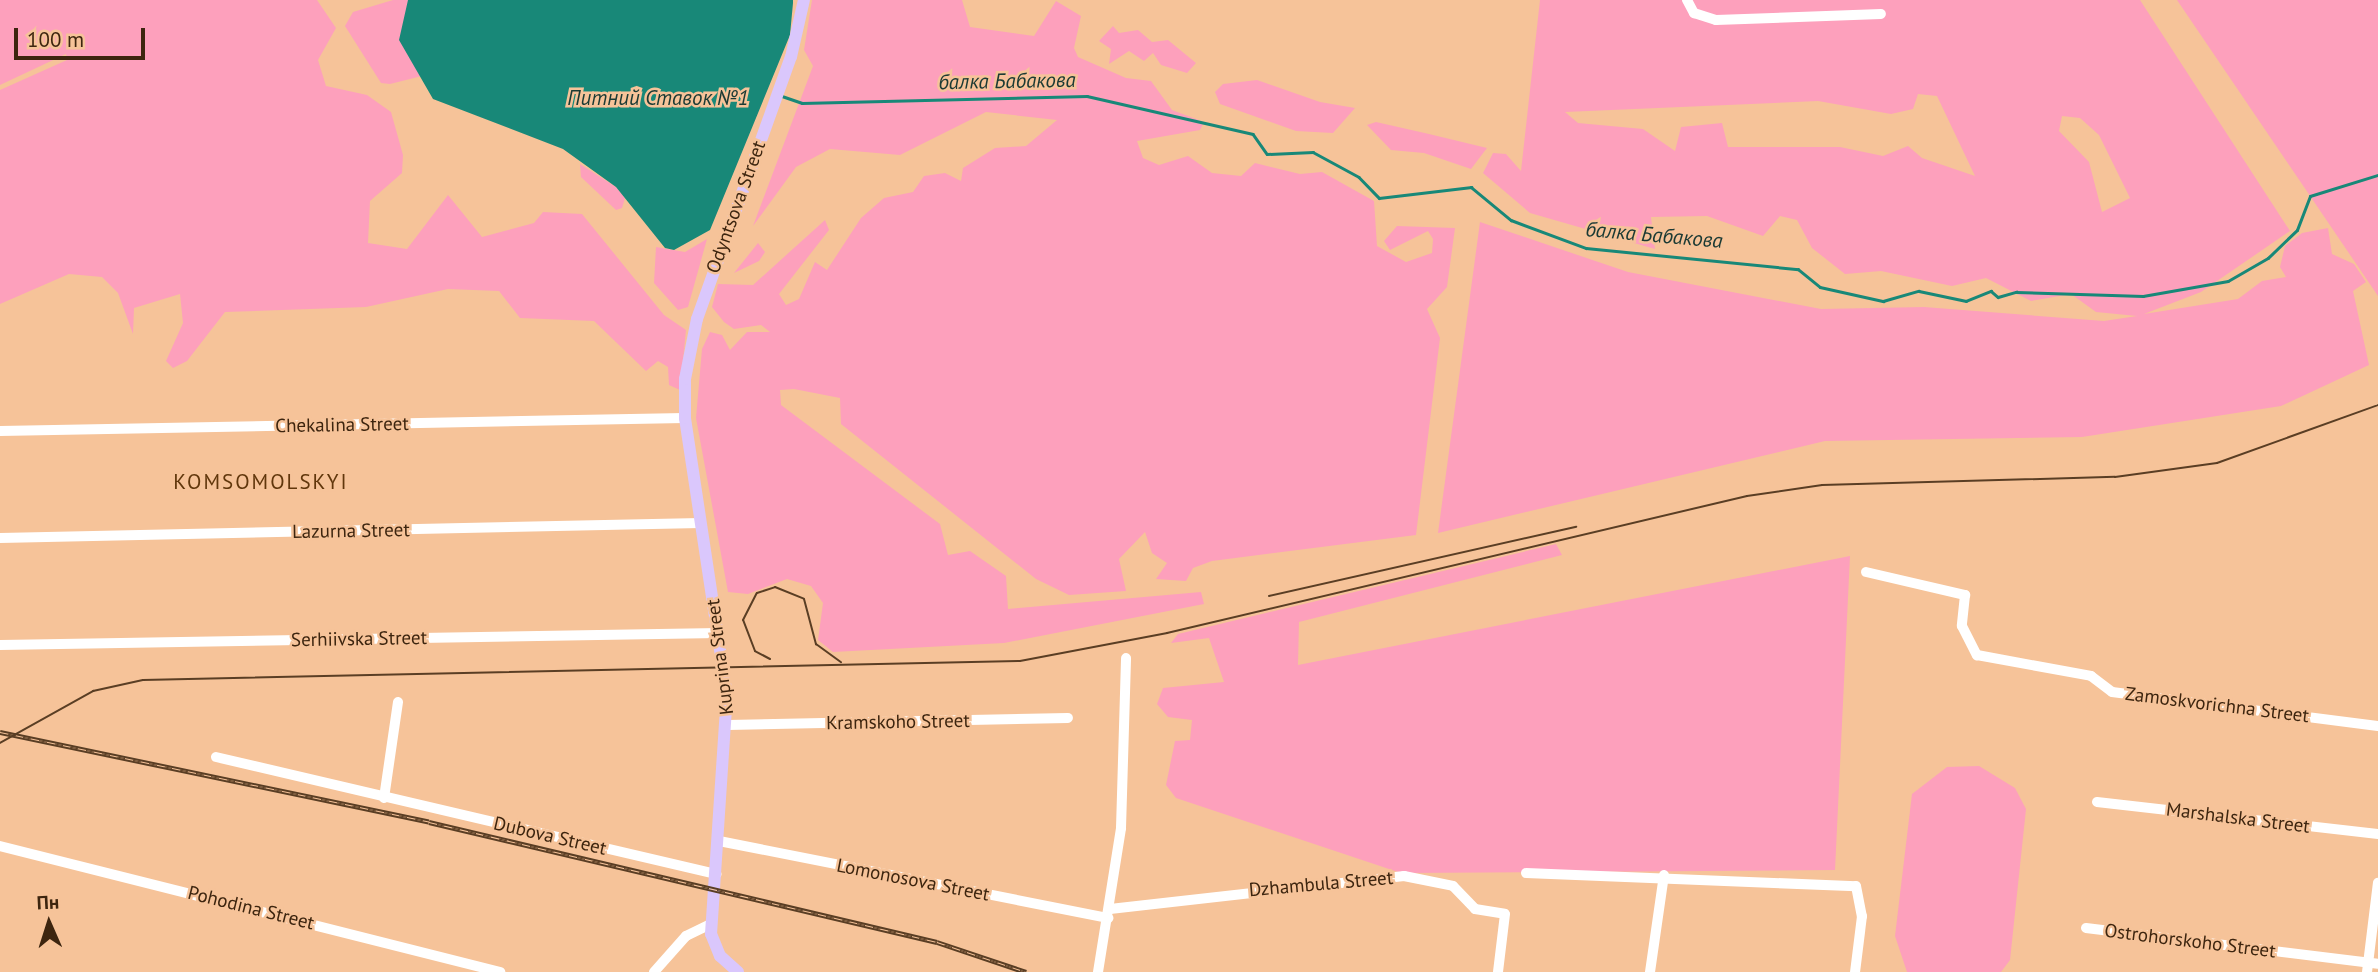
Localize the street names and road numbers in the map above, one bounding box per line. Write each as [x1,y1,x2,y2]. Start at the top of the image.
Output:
street label: Odyntsova Street [702,138,770,276]
street label: Chekalina Street [275,412,409,438]
street label: Lazurna Street [292,519,410,543]
street label: Kuprina Street [702,598,738,716]
street label: Serhiivska Street [291,626,427,652]
street label: Zamoskvorichna Street [2124,682,2310,728]
street label: Kramskoho Street [826,709,970,735]
street label: Marshalska Street [2165,798,2311,838]
street label: Dubova Street [491,812,609,860]
street label: Lomonosova Street [835,854,991,906]
street label: Dzhambula Street [1248,866,1394,902]
street label: Pohodina Street [185,881,317,935]
street label: Ostrohorskoho Street [2103,919,2277,963]

